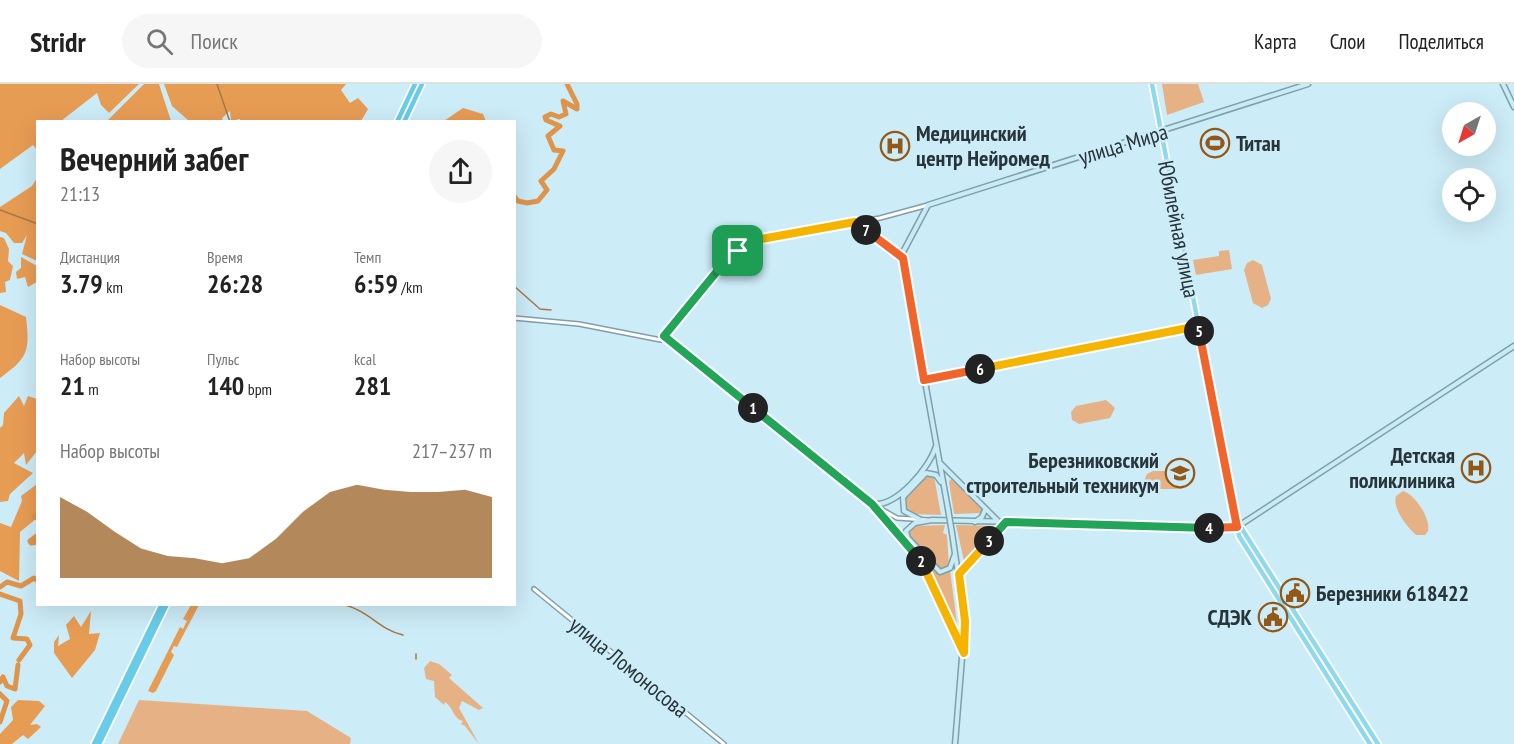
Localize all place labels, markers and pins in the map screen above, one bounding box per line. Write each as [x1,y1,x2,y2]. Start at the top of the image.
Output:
place label: Медицинский центр Нейромед [916,119,1050,172]
sports icon: Титан [1199,127,1231,159]
place label: Титан [1236,129,1281,157]
hospital icon: Медицинский центр Нейромед [879,130,911,162]
pin: 7 [851,215,881,245]
pin [712,225,763,276]
pin: 5 [1184,316,1214,346]
pin: 6 [965,354,995,384]
pin: 1 [738,393,768,423]
place label: Детская поликлиника [1349,441,1455,494]
place label: Березниковский строительный техникум [966,446,1159,499]
hospital icon: Детская поликлиника [1460,452,1492,484]
school or university icon: Березниковский строительный техникум [1164,457,1196,489]
pin: 4 [1194,513,1224,543]
pin: 3 [974,526,1004,556]
pin: 2 [906,546,936,576]
public building icon: Березники 618422 [1279,577,1311,609]
place label: Березники 618422 [1316,579,1469,607]
public building icon: СДЭК [1257,601,1289,633]
place label: СДЭК [1208,603,1253,631]

